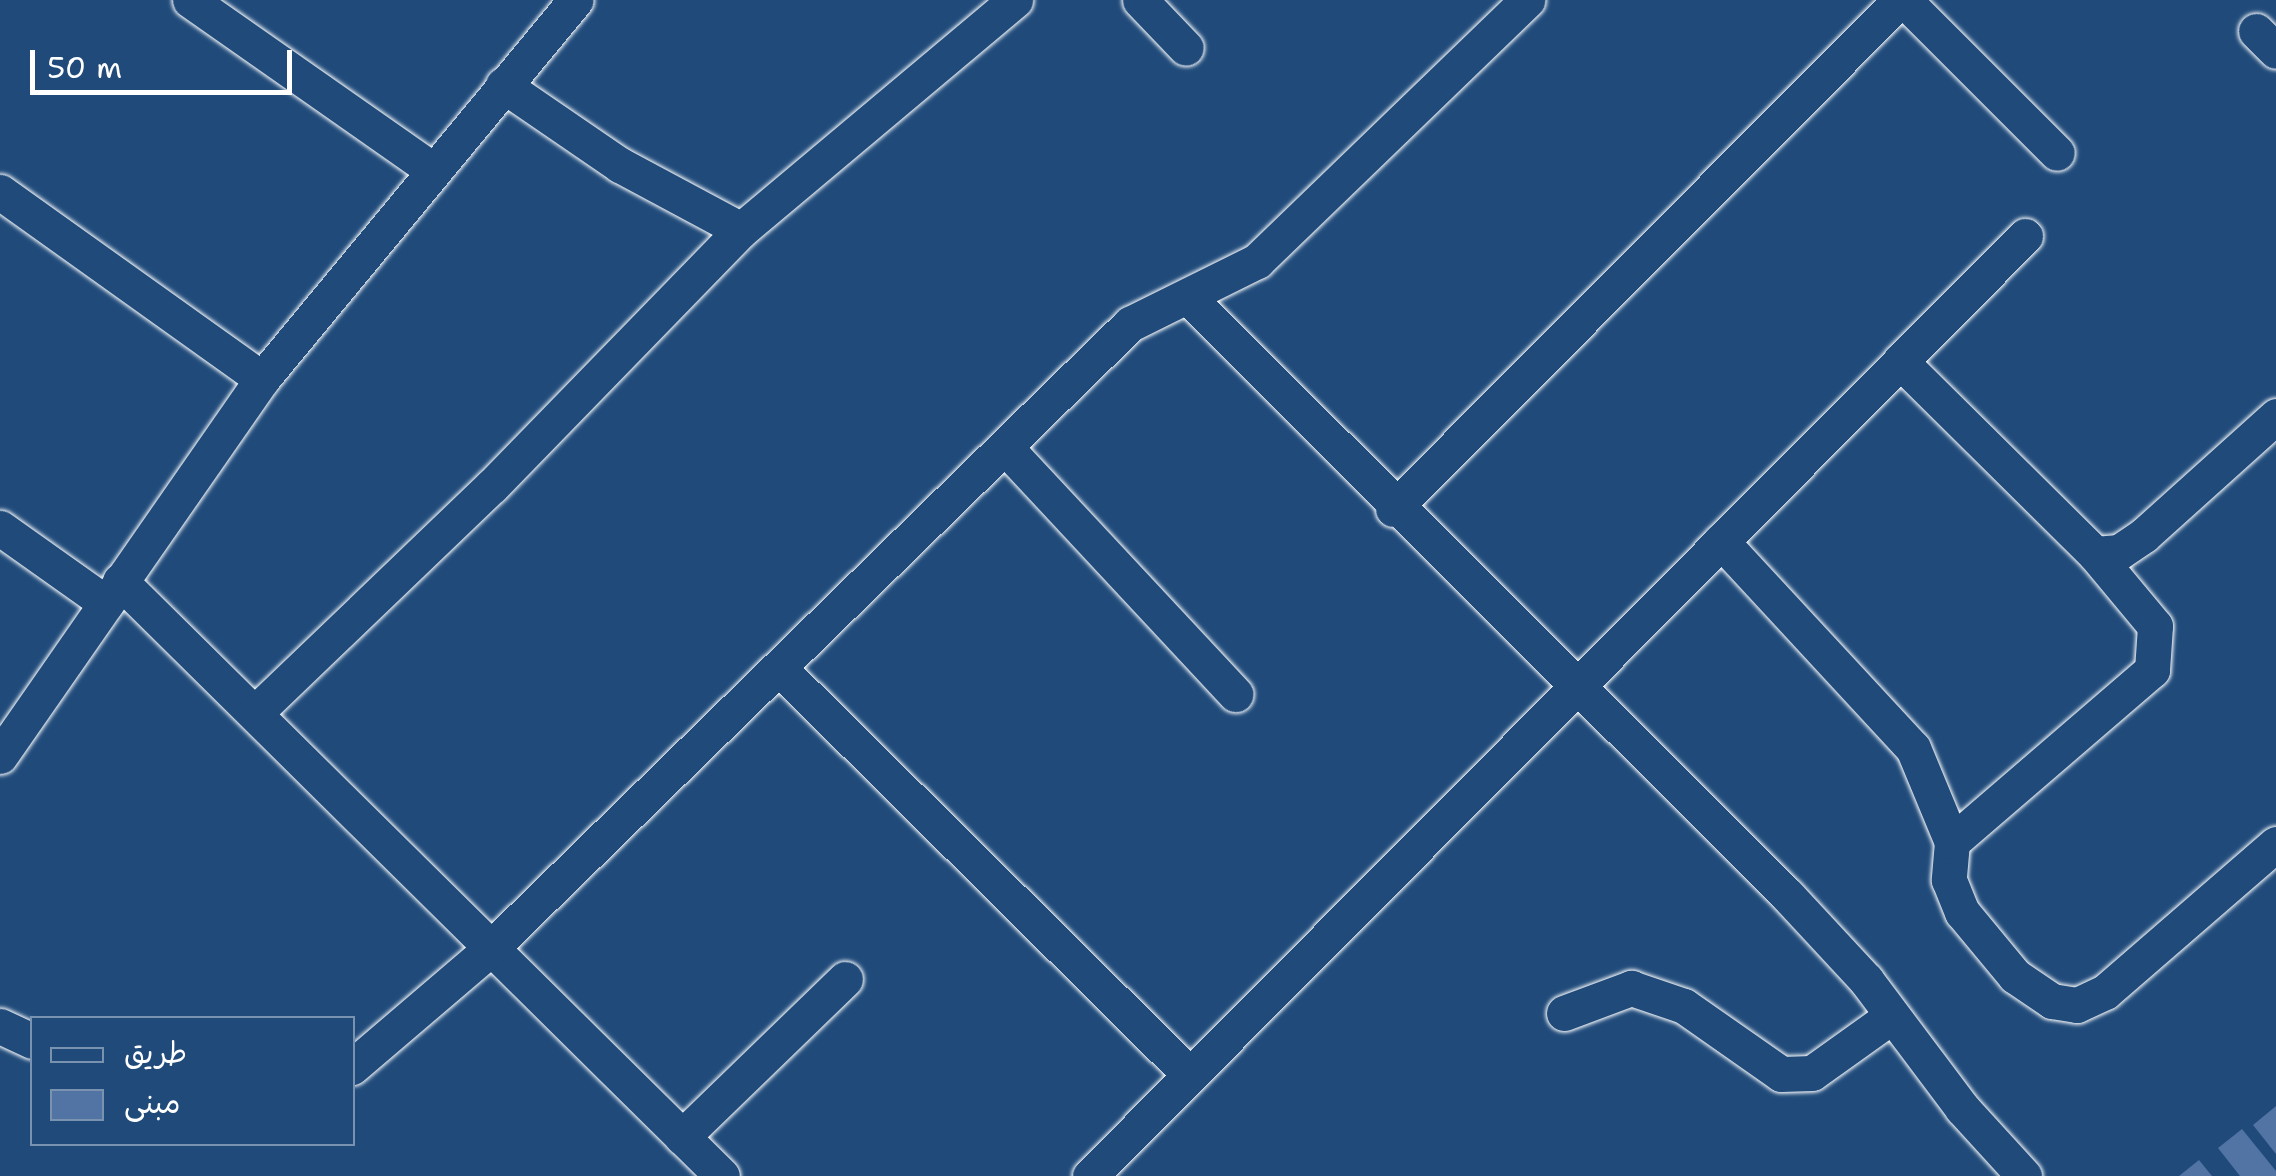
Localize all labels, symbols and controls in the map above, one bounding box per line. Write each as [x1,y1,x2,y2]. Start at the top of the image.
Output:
scale bar [35,30,298,92]
text: 50 m [47,47,122,88]
legend [30,1016,355,1146]
text: طريق [124,1032,187,1073]
text: مبنى [124,1082,180,1123]

